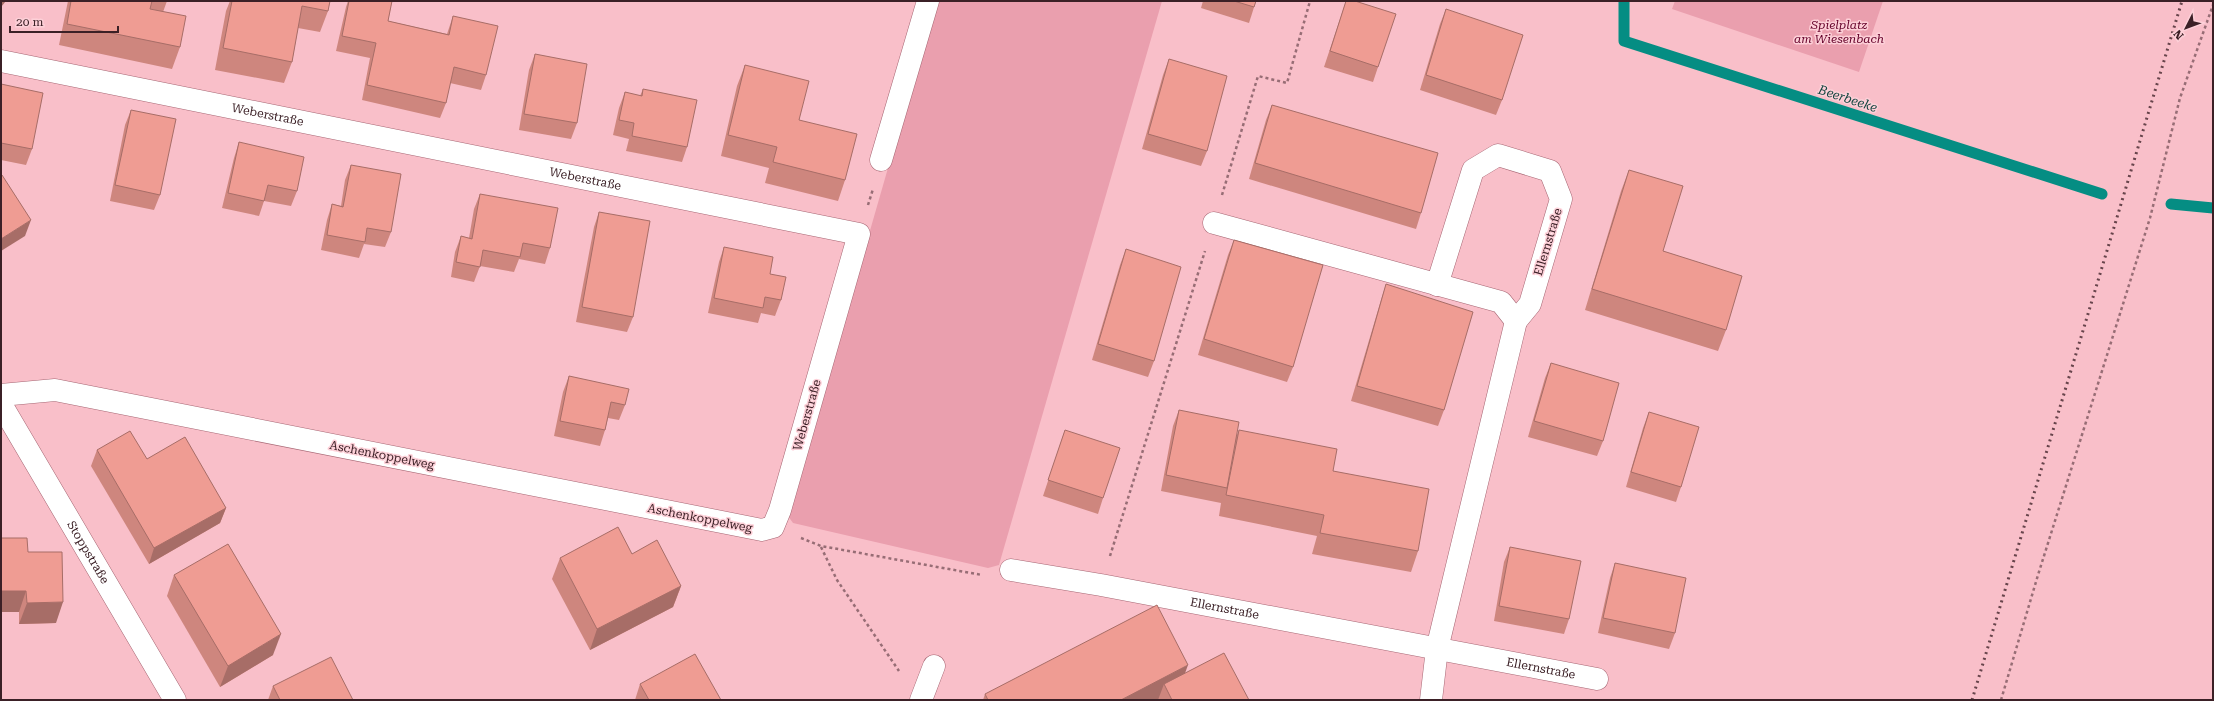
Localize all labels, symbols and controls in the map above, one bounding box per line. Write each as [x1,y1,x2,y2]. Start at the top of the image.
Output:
scale bar [10,8,118,34]
north arrow [2166,8,2206,48]
text: 20 m [16,15,43,29]
park label: Spielplatz am Wiesenbach [1794,18,1884,46]
text: N [2171,26,2187,42]
water label: Beerbeeke [1815,82,1880,115]
street label: Weberstraße [230,101,305,129]
street label: Weberstraße [548,165,623,193]
street label: Ellernstraße [1531,206,1565,277]
street label: Weberstraße [790,378,824,452]
street label: Aschenkoppelweg [329,438,436,472]
street label: Aschenkoppelweg [647,501,754,535]
street label: Stoppstraße [64,518,112,587]
street label: Ellernstraße [1189,595,1261,622]
street label: Ellernstraße [1505,655,1577,682]

